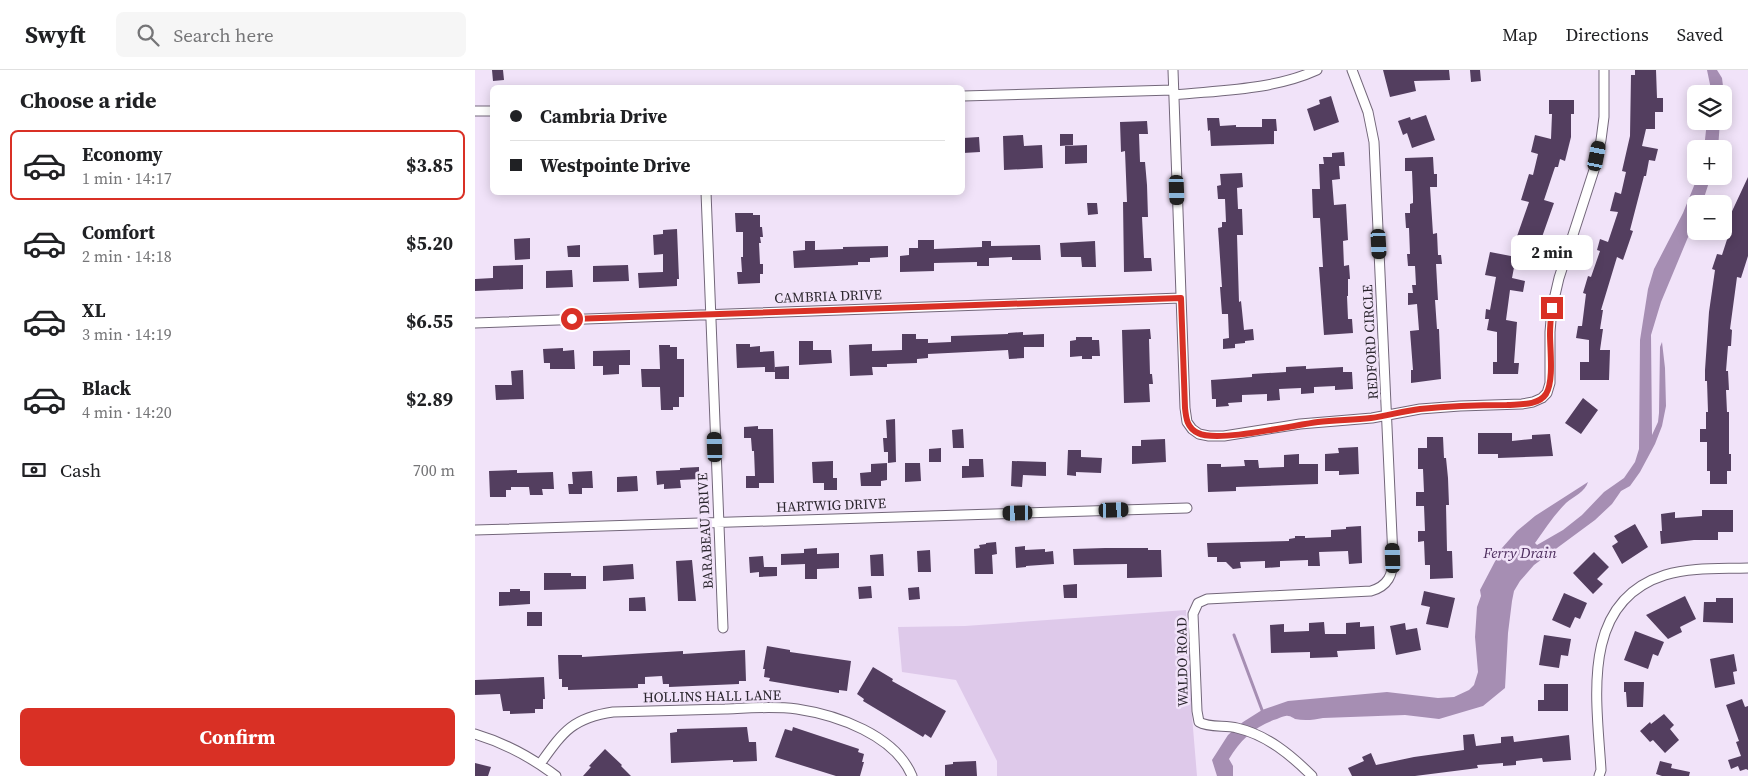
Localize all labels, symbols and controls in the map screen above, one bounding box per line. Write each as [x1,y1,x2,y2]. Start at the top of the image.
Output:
search box [116,12,466,57]
text: Swyft [25,18,86,51]
icon: search [134,21,162,49]
text: Search here [174,22,274,48]
text: Map [1502,22,1538,47]
text: Directions [1566,22,1649,47]
text: Saved [1677,22,1723,47]
text: Choose a ride [20,85,157,115]
map controls [1687,85,1732,240]
button: layers [1687,85,1732,130]
text: Cambria Drive [540,103,667,129]
car [1586,140,1607,172]
button: + [1687,140,1732,185]
text: Economy [82,141,163,167]
icon: car [22,143,67,188]
text: $3.85 [406,152,453,178]
text: Westpointe Drive [540,152,691,178]
text: 1 min · 14:17 [82,167,172,189]
car [1168,175,1185,205]
button: − [1687,195,1732,240]
text: Comfort [82,219,155,245]
icon: car [22,221,67,266]
car [1370,229,1387,259]
text: $5.20 [406,230,453,256]
callout: 2 min [1511,236,1593,270]
text: 2 min [1531,241,1573,263]
text: 2 min · 14:18 [82,245,172,267]
street label: CAMBRIA DRIVE [774,284,882,308]
street label: REDFORD CIRCLE [1357,284,1383,400]
text: XL [82,297,105,323]
route end [1541,297,1563,319]
icon: car [22,299,67,344]
text: $6.55 [406,308,453,334]
route start [561,308,583,330]
text: 3 min · 14:19 [82,323,172,345]
text: Black [82,375,131,401]
icon: car [22,377,67,422]
text: $2.89 [406,386,453,412]
text: 4 min · 14:20 [82,401,172,423]
car [706,432,723,462]
icon: cash [20,456,48,484]
text: Cash [60,457,101,483]
text: 700 m [413,459,455,481]
street label: BARABEAU DRIVE [692,472,718,590]
street label: HARTWIG DRIVE [776,493,886,517]
car [1098,502,1129,518]
car [1002,505,1033,521]
water label: Ferry Drain [1482,542,1557,563]
car [1384,543,1401,573]
street label: WALDO ROAD [1171,617,1193,707]
street label: HOLLINS HALL LANE [643,685,781,707]
button: Confirm [20,708,455,766]

